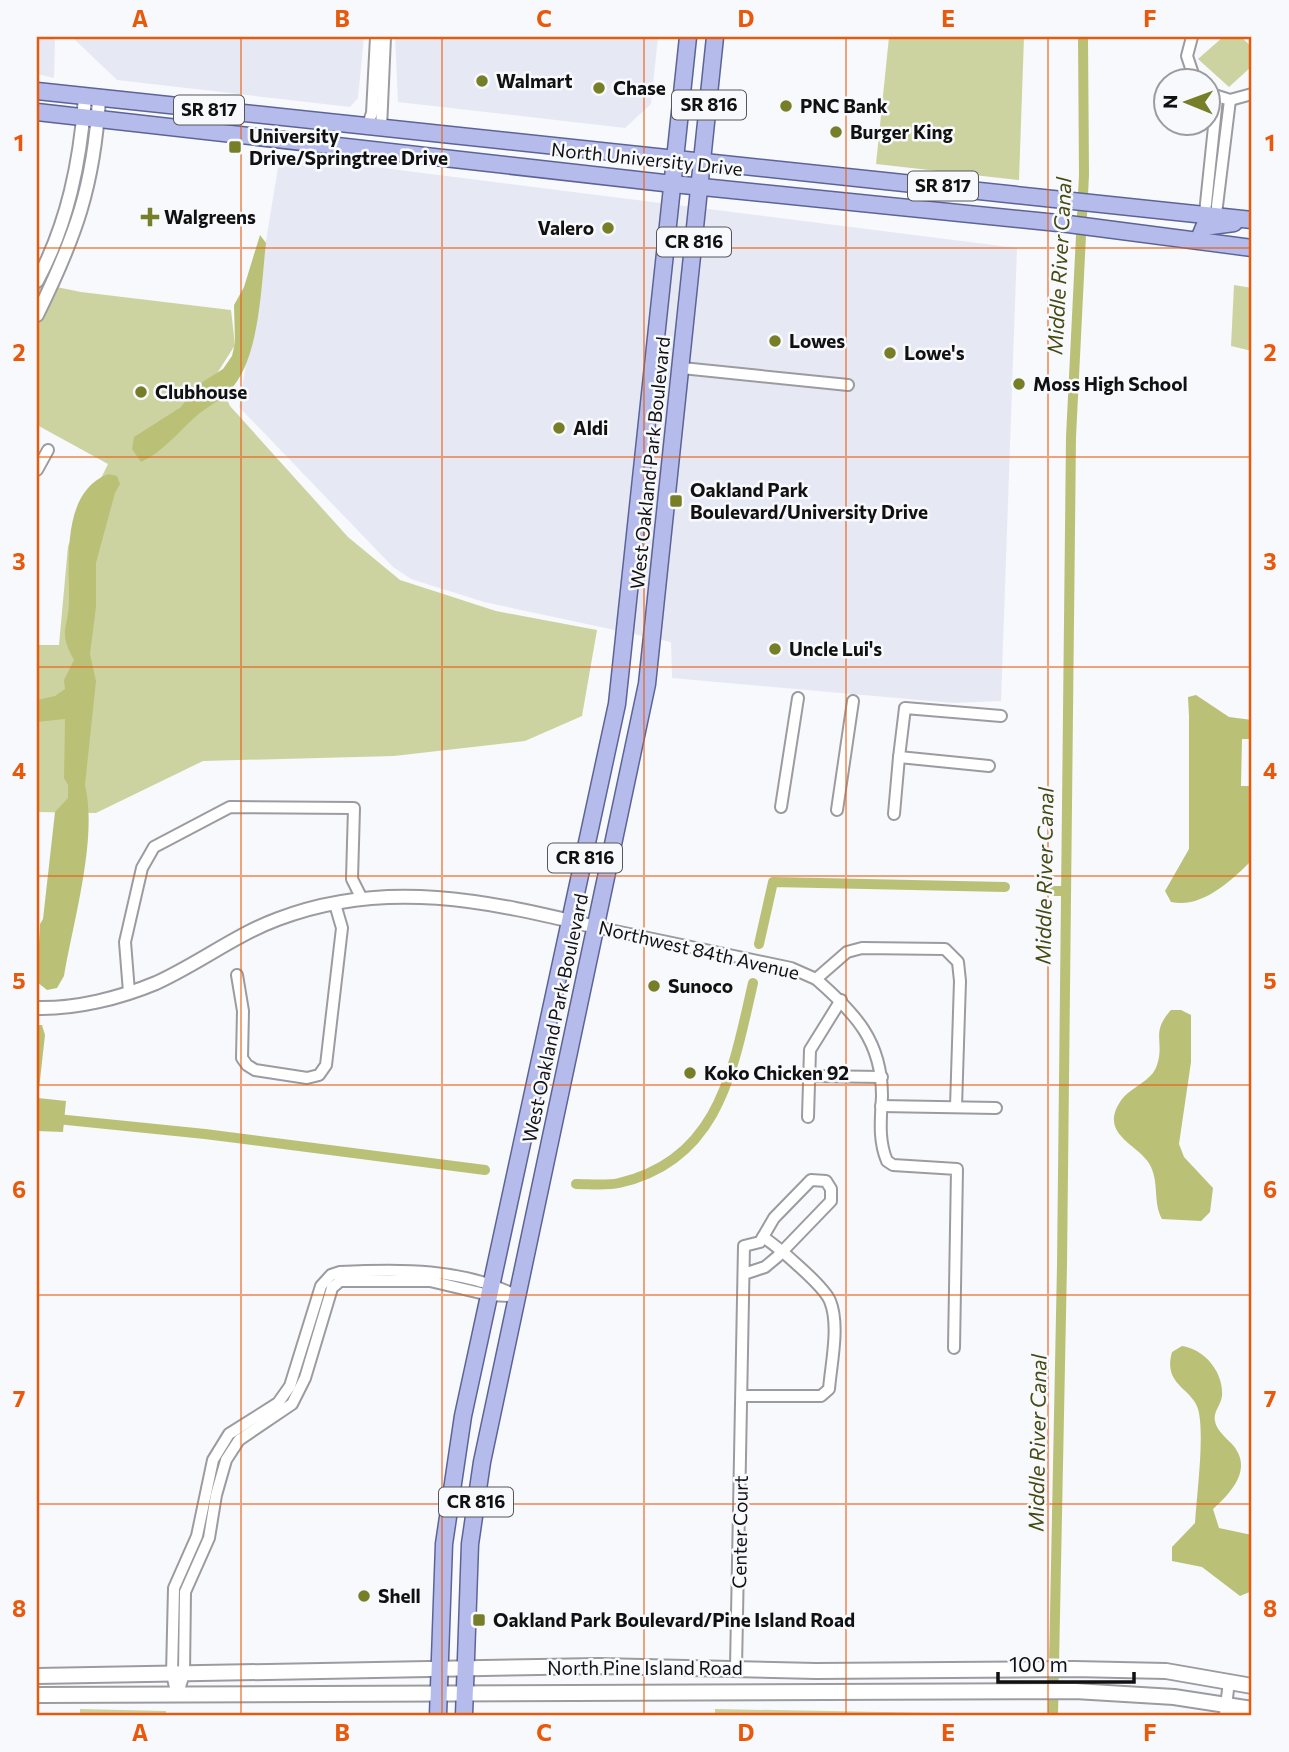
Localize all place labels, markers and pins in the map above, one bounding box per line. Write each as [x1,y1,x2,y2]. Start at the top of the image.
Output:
place label: Walmart [496,69,572,92]
marker: Walmart [474,73,490,89]
place label: Chase [613,76,666,99]
marker: Chase [591,80,607,96]
place label: PNC Bank [800,94,888,117]
marker: PNC Bank [778,98,794,114]
place label: Burger King [850,120,954,143]
place label: University Drive/Springtree Drive [249,124,448,169]
marker: Burger King [828,124,844,140]
marker: University Drive/Springtree Drive [227,139,243,155]
place label: Walgreens [164,205,256,228]
marker: Walgreens [142,209,158,225]
place label: Valero [537,216,594,239]
marker: Valero [600,220,616,236]
place label: Lowes [789,329,845,352]
marker: Lowes [767,333,783,349]
place label: Lowe's [904,341,965,364]
marker: Lowe's [882,345,898,361]
place label: Moss High School [1033,372,1188,395]
marker: Moss High School [1011,376,1027,392]
place label: Clubhouse [155,380,247,403]
marker: Clubhouse [133,384,149,400]
place label: Aldi [573,416,608,439]
marker: Aldi [551,420,567,436]
place label: Oakland Park Boulevard/University Drive [690,478,928,523]
marker: Oakland Park Boulevard/University Drive [668,493,684,509]
place label: Uncle Lui's [789,637,882,660]
marker: Uncle Lui's [767,641,783,657]
place label: Sunoco [668,974,733,997]
marker: Sunoco [646,978,662,994]
place label: Koko Chicken 92 [704,1061,849,1084]
marker: Koko Chicken 92 [682,1065,698,1081]
place label: Shell [378,1584,421,1607]
marker: Shell [356,1588,372,1604]
place label: Oakland Park Boulevard/Pine Island Road [493,1608,855,1631]
marker: Oakland Park Boulevard/Pine Island Road [471,1612,487,1628]

